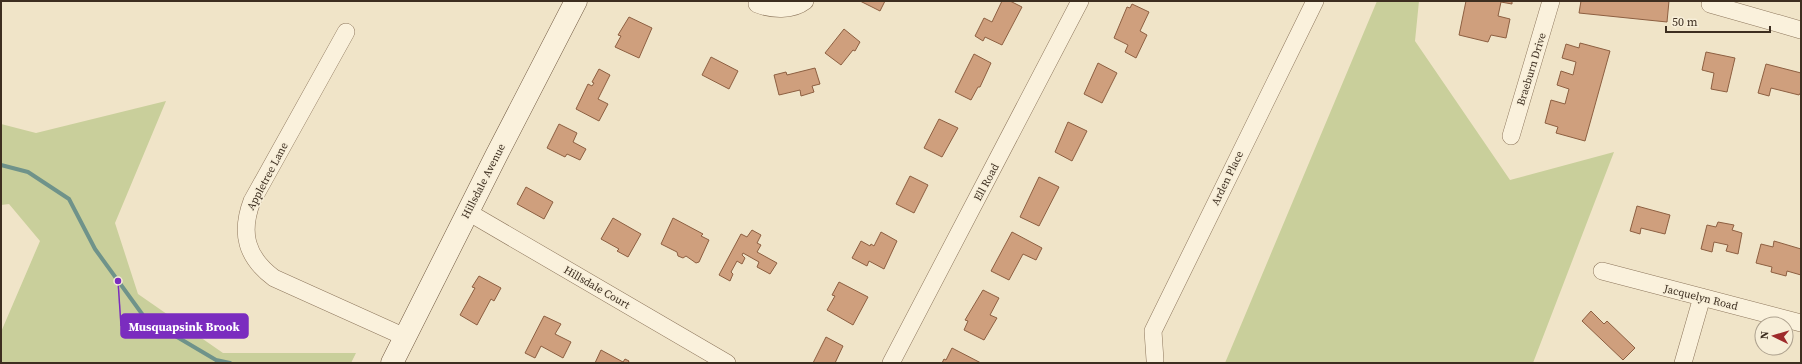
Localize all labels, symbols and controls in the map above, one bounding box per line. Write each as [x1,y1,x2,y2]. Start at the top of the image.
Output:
scale bar [1666,8,1770,34]
text: 50 m [1672,14,1698,30]
street label: Braeburn Drive [1513,30,1550,107]
street label: Appletree Lane [243,139,292,213]
street label: Hillsdale Avenue [458,141,509,221]
street label: Arden Place [1208,148,1247,208]
street label: Ell Road [970,160,1003,204]
street label: Hillsdale Court [561,262,633,313]
street label: Jacquelyn Road [1661,281,1740,314]
callout: Musquapsink Brook [121,314,248,338]
north arrow [1754,316,1794,356]
text: Musquapsink Brook [128,319,240,335]
text: N [1757,331,1772,340]

